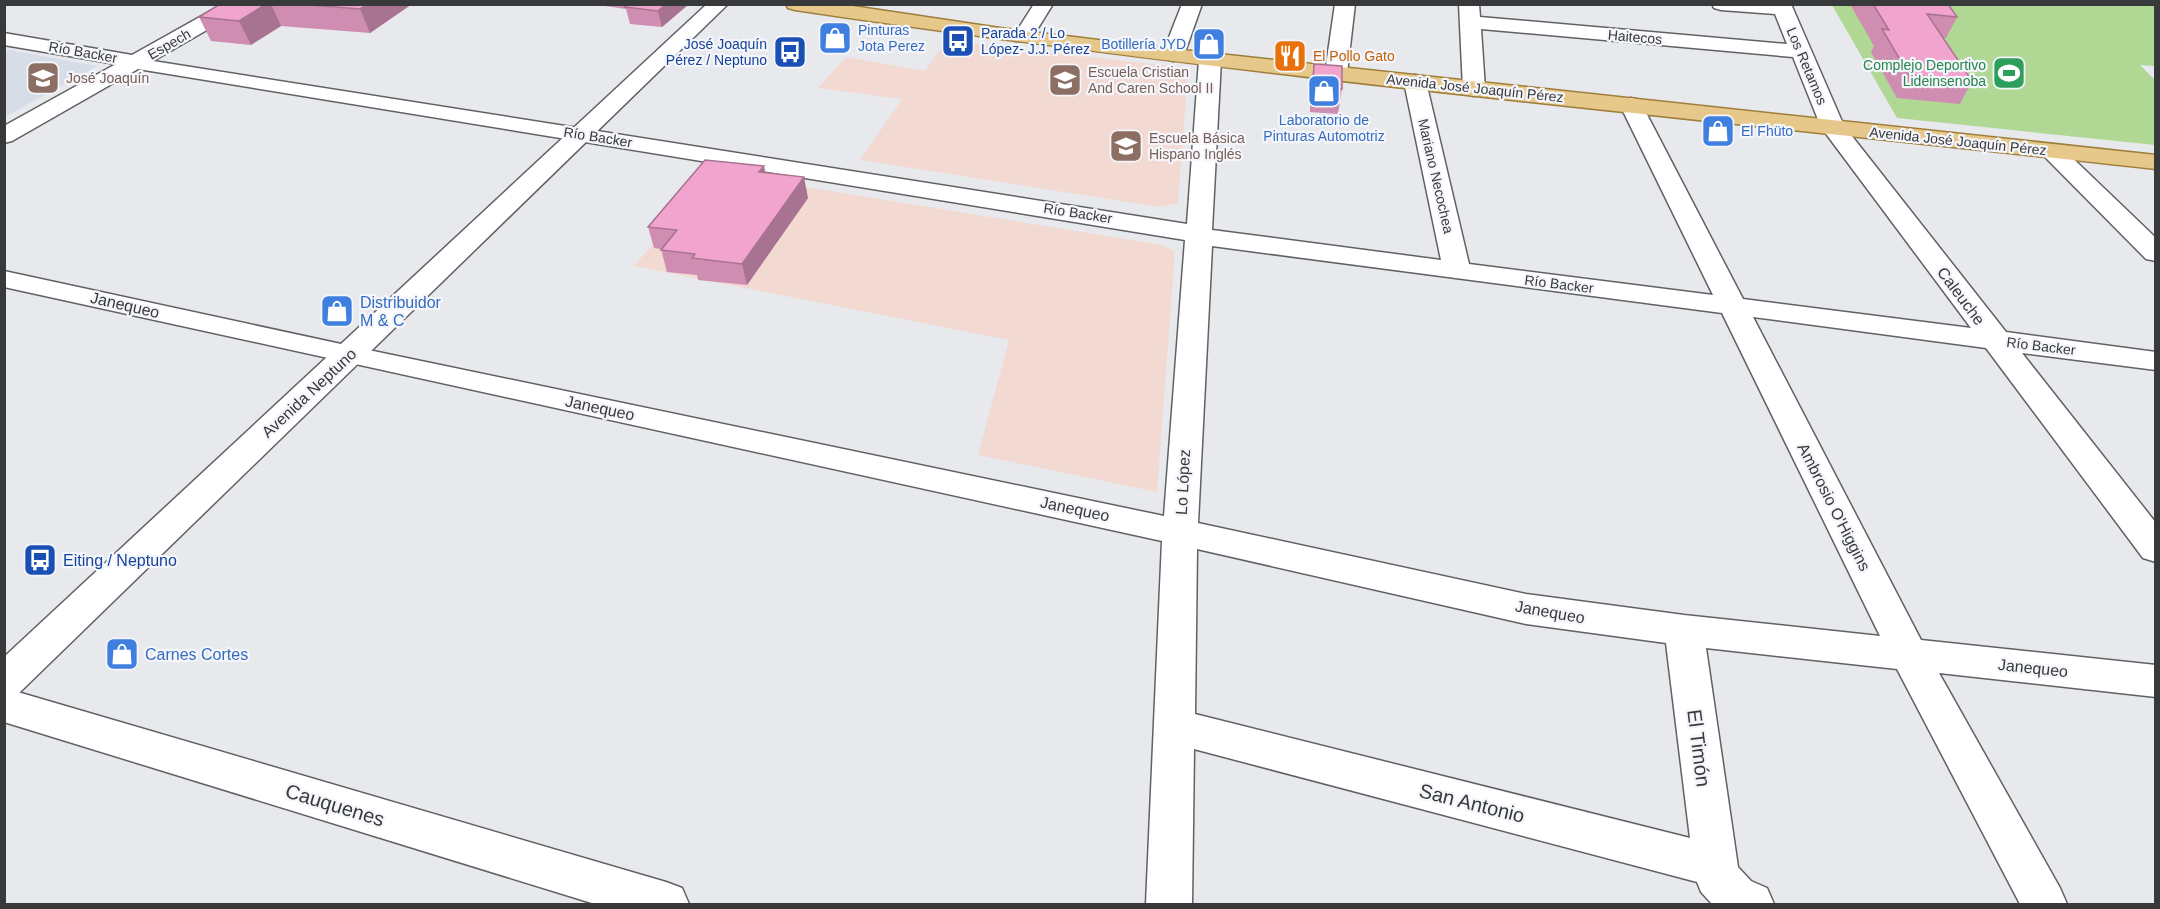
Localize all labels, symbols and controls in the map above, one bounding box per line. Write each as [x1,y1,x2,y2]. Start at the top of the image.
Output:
shop icon: Pinturas Jota Perez [817,20,853,56]
place label: Pinturas Jota Perez [858,22,925,54]
bus stop icon: Parada 2 / Lo López- J.J. Pérez [940,23,976,59]
street label: Espech [145,25,193,63]
place label: Parada 2 / Lo López- J.J. Pérez [981,25,1090,57]
street label: Los Retamos [1784,25,1830,107]
shop icon: Botillería JYD [1191,26,1227,62]
street label: Haitecos [1607,27,1663,47]
bus stop icon: José Joaquín Pérez / Neptuno [772,34,808,70]
place label: José Joaquín Pérez / Neptuno [666,36,767,68]
place label: Botillería JYD [1101,36,1186,52]
street label: Río Backer [48,38,119,66]
restaurant icon: El Pollo Gato [1272,38,1308,74]
place label: El Pollo Gato [1313,48,1395,64]
sports icon: Complejo Deportivo Lideinsenoba [1991,55,2027,91]
place label: Complejo Deportivo Lideinsenoba [1863,57,1986,89]
school or university icon: José Joaquín [25,60,61,96]
school or university icon: Escuela Cristian And Caren School II [1047,62,1083,98]
place label: Escuela Cristian And Caren School II [1088,64,1213,96]
place label: José Joaquín [66,70,149,86]
street label: Avenida José Joaquín Pérez [1386,71,1564,105]
shop icon: Laboratorio de Pinturas Automotriz [1306,73,1342,109]
place label: Laboratorio de Pinturas Automotriz [1263,112,1385,144]
shop icon: El Fhüto [1700,113,1736,149]
street label: Mariano Necochea [1415,117,1457,235]
place label: El Fhüto [1741,123,1793,139]
street label: Río Backer [563,124,634,150]
street label: Avenida José Joaquín Pérez [1869,124,2047,158]
school or university icon: Escuela Básica Hispano Inglés [1108,128,1144,164]
place label: Escuela Básica Hispano Inglés [1149,130,1245,162]
street label: Río Backer [1043,200,1114,226]
street label: Caleuche [1934,264,1988,328]
street label: Río Backer [1524,272,1595,296]
street label: Janequeo [89,289,161,321]
shop icon: Distribuidor M & C [319,293,355,329]
place label: Distribuidor M & C [360,294,442,329]
street label: Río Backer [2006,334,2077,358]
street label: Avenida Neptuno [258,345,360,441]
street label: Janequeo [564,392,636,424]
street label: Ambrosio O'Higgins [1794,440,1874,574]
street label: Lo López [1173,449,1193,515]
street label: Janequeo [1039,493,1111,525]
bus stop icon: Eiting / Neptuno [22,542,58,578]
place label: Eiting / Neptuno [63,552,177,569]
street label: Janequeo [1514,598,1586,626]
shop icon: Carnes Cortes [104,636,140,672]
place label: Carnes Cortes [145,646,248,663]
street label: Janequeo [1997,656,2069,680]
street label: El Timón [1683,708,1715,788]
street label: San Antonio [1417,779,1527,827]
street label: Cauquenes [283,780,387,830]

